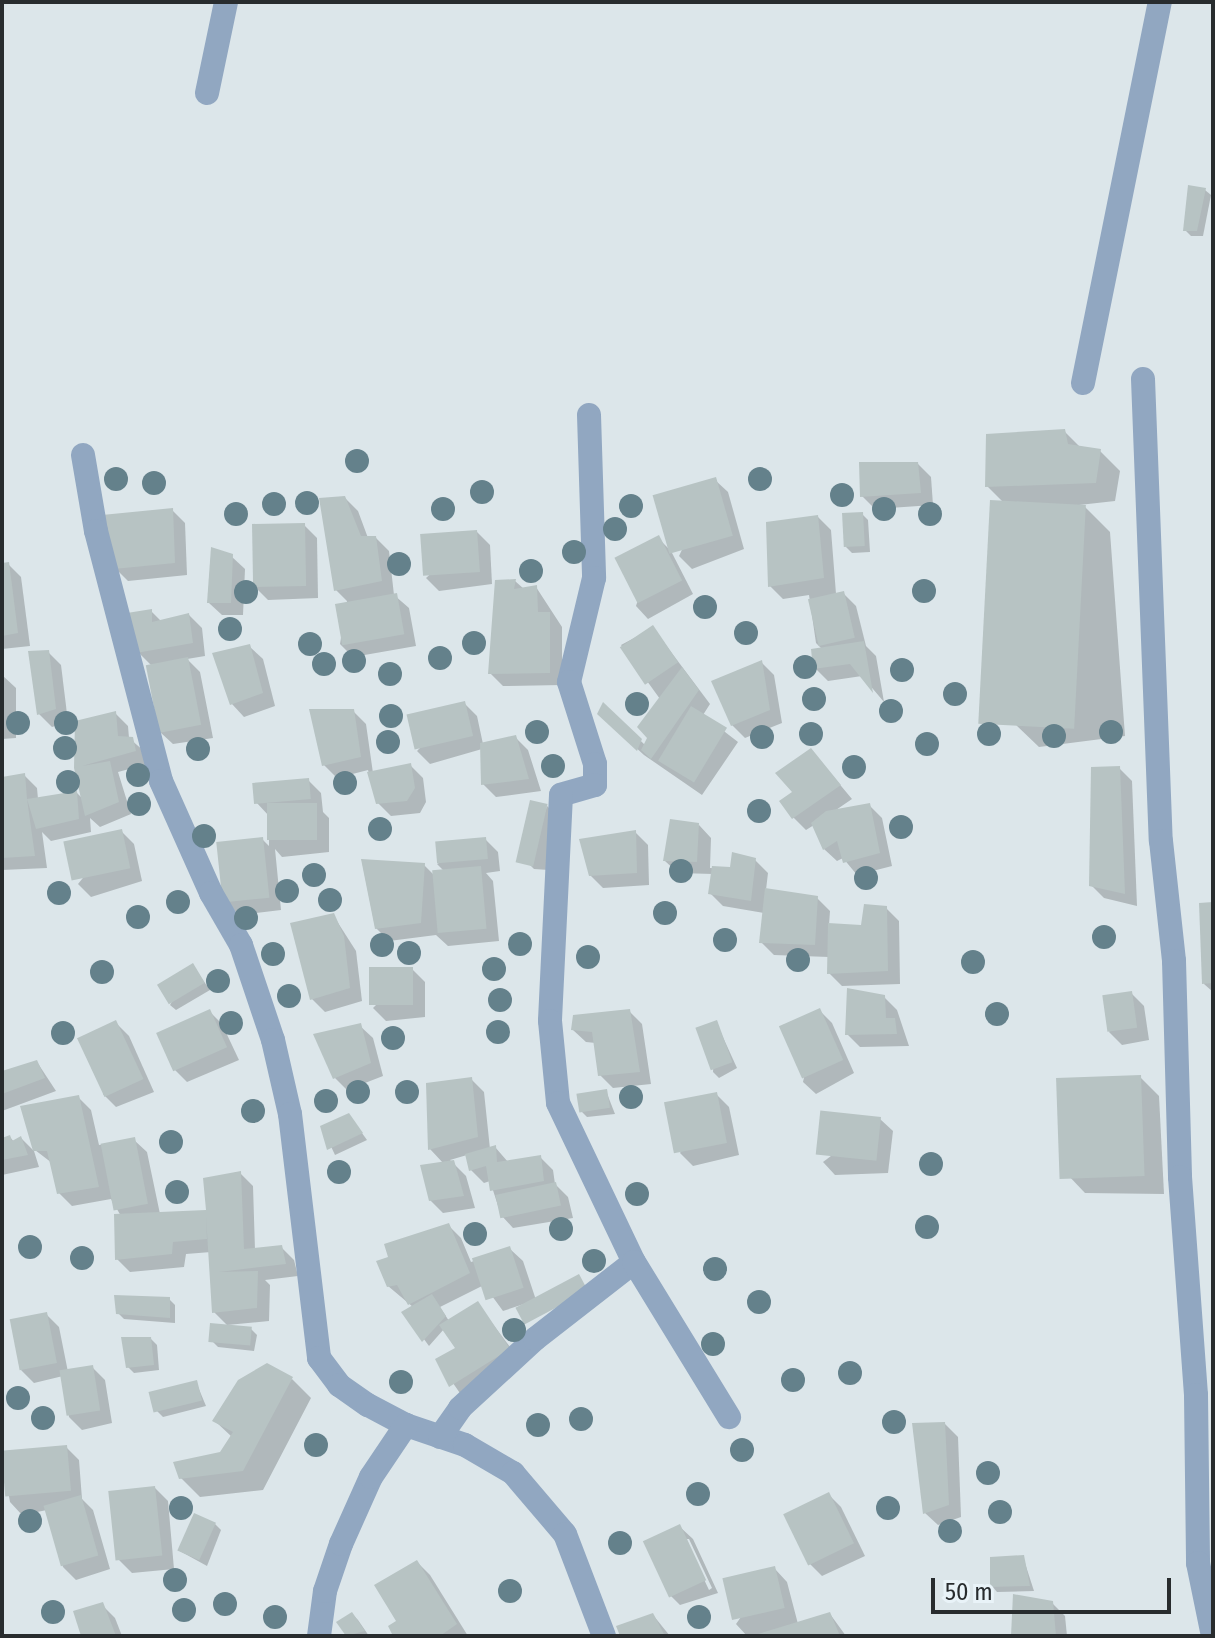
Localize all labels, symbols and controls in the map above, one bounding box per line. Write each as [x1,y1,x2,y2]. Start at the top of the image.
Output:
scale bar [935,1562,1175,1612]
text: 50 m [945,1578,993,1606]

